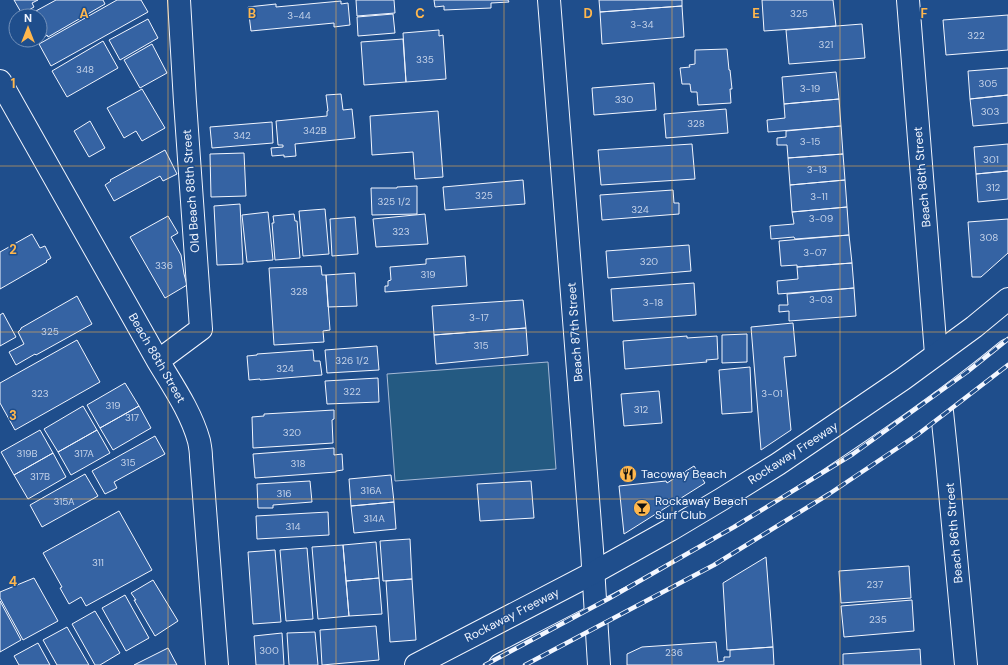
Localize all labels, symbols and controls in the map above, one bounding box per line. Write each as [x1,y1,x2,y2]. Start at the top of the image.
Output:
text: A [79,5,89,22]
text: B [248,5,256,22]
text: C [415,5,425,22]
text: D [583,5,593,22]
text: E [752,5,760,22]
text: F [920,5,928,22]
house number: 325 [790,7,808,20]
north arrow [8,8,48,48]
house number: 3-44 [287,9,311,22]
text: N [24,11,32,25]
house number: 3-34 [630,18,654,31]
house number: 322 [967,29,985,42]
house number: 321 [819,38,833,51]
house number: 335 [416,53,434,66]
house number: 348 [76,63,94,76]
text: 1 [11,75,15,92]
house number: 305 [979,77,997,90]
house number: 3-19 [800,82,820,95]
house number: 330 [615,93,633,106]
house number: 303 [981,105,999,118]
house number: 328 [687,117,705,130]
house number: 342B [303,124,327,137]
street label: Beach 86th Street [910,126,934,228]
street label: Old Beach 88th Street [179,128,203,253]
house number: 342 [233,129,251,142]
house number: 3-15 [800,135,820,148]
house number: 301 [983,153,999,166]
house number: 3-13 [807,163,827,176]
house number: 312 [986,181,1001,194]
house number: 325 [475,189,493,202]
house number: 3-11 [810,190,828,203]
house number: 325 1/2 [377,195,411,208]
house number: 324 [631,203,649,216]
house number: 3-09 [809,212,833,225]
house number: 323 [392,225,410,238]
house number: 308 [980,231,998,244]
text: 2 [9,241,17,258]
house number: 3-07 [803,246,827,259]
house number: 320 [640,255,658,268]
house number: 336 [155,259,173,272]
house number: 319 [420,268,436,281]
street label: Beach 87th Street [564,281,586,382]
house number: 328 [290,285,308,298]
house number: 3-03 [809,293,833,306]
house number: 3-18 [643,296,663,309]
street label: Beach 88th Street [125,310,189,406]
house number: 3-17 [469,311,489,324]
house number: 325 [41,325,59,338]
house number: 315 [474,339,488,352]
house number: 326 1/2 [335,354,369,367]
house number: 324 [276,362,294,375]
house number: 322 [343,385,361,398]
house number: 323 [31,387,49,400]
house number: 3-01 [761,387,783,400]
house number: 319 [105,399,121,412]
house number: 312 [634,403,649,416]
text: 3 [9,407,17,424]
house number: 317 [125,411,139,424]
street label: Rockaway Freeway [745,418,841,488]
house number: 320 [283,426,301,439]
house number: 319B [16,447,38,460]
house number: 317A [74,447,94,460]
house number: 315 [121,456,135,469]
house number: 318 [291,457,305,470]
restaurant icon: Tacoway Beach [618,464,638,484]
place label: Tacoway Beach [641,466,727,482]
house number: 317B [30,470,50,483]
street label: Beach 86th Street [942,482,966,584]
house number: 316A [360,484,382,497]
house number: 316 [276,487,292,500]
place label: Rockaway Beach Surf Club [655,493,748,523]
house number: 315A [53,495,75,508]
bar icon: Rockaway Beach Surf Club [632,498,652,518]
house number: 314A [363,512,385,525]
house number: 314 [286,520,300,533]
house number: 311 [92,556,104,569]
text: 4 [9,573,17,590]
house number: 237 [867,578,883,591]
street label: Rockaway Freeway [462,584,562,646]
house number: 235 [869,613,887,626]
house number: 300 [259,644,279,657]
house number: 236 [665,646,683,659]

